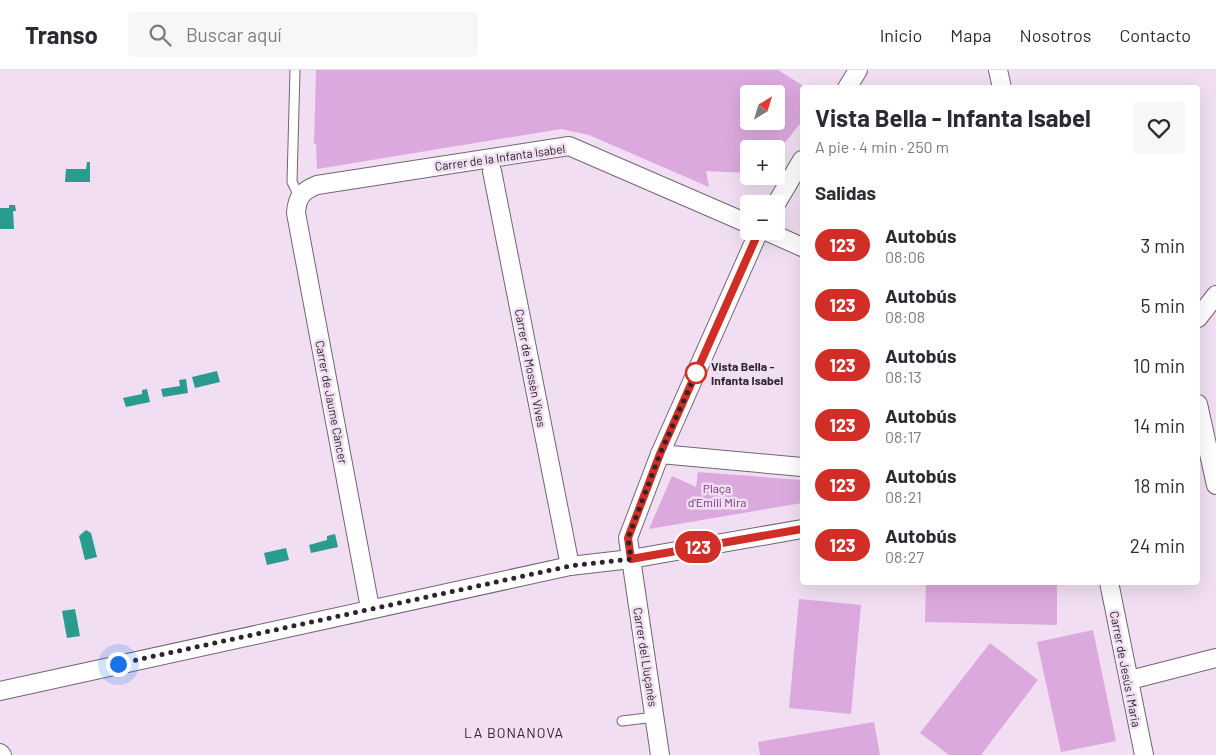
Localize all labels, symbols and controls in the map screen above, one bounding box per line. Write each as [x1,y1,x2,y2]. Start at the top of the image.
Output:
search box [128,12,478,57]
text: Transo [25,20,98,49]
icon: search [146,21,174,49]
text: Buscar aquí [186,23,282,46]
text: Inicio [880,24,922,46]
text: Mapa [950,24,992,46]
text: Nosotros [1020,24,1091,46]
text: Contacto [1119,24,1191,46]
north arrow [740,85,785,130]
map controls [740,85,785,240]
button: heart [1133,102,1185,154]
text: Vista Bella - Infanta Isabel [815,103,1091,132]
text: A pie · 4 min · 250 m [815,137,949,156]
button: + [740,140,785,185]
street label: Carrer de la Infanta Isabel [434,141,566,173]
text: Salidas [815,181,876,204]
button: − [740,195,785,240]
text: Autobús [885,224,956,247]
text: 123 [830,234,855,256]
text: 3 min [1141,234,1185,257]
text: 08:06 [885,247,925,266]
text: Autobús [885,284,956,307]
text: 123 [830,294,855,316]
text: 5 min [1141,294,1185,317]
text: 08:08 [885,307,925,326]
street label: Carrer de Mossèn Vives [513,308,549,428]
street label: Carrer de Jaume Càncer [313,339,351,465]
text: Autobús [885,344,956,367]
text: 123 [830,354,855,376]
text: 10 min [1133,354,1185,377]
place label: Vista Bella - Infanta Isabel [711,359,783,387]
marker: Vista Bella - Infanta Isabel [685,362,707,384]
text: 08:13 [885,367,922,386]
text: Autobús [885,404,956,427]
text: 123 [830,414,855,436]
text: 14 min [1133,414,1185,437]
text: 08:17 [885,427,921,446]
text: Autobús [885,464,956,487]
text: 123 [830,474,855,496]
text: 18 min [1134,474,1185,497]
park label: Plaça d'Emili Mira [688,481,746,509]
text: 08:21 [885,487,922,506]
text: Autobús [885,524,956,547]
line badge: 123 [669,531,727,563]
text: 123 [830,534,855,556]
text: 24 min [1130,534,1185,557]
text: 123 [685,536,711,558]
text: 08:27 [885,547,924,566]
street label: Carrer del Lluçanès [631,606,661,708]
street label: Carrer de Jesús i Maria [1108,610,1144,728]
your location [106,652,131,677]
district label: LA BONANOVA [464,724,564,741]

